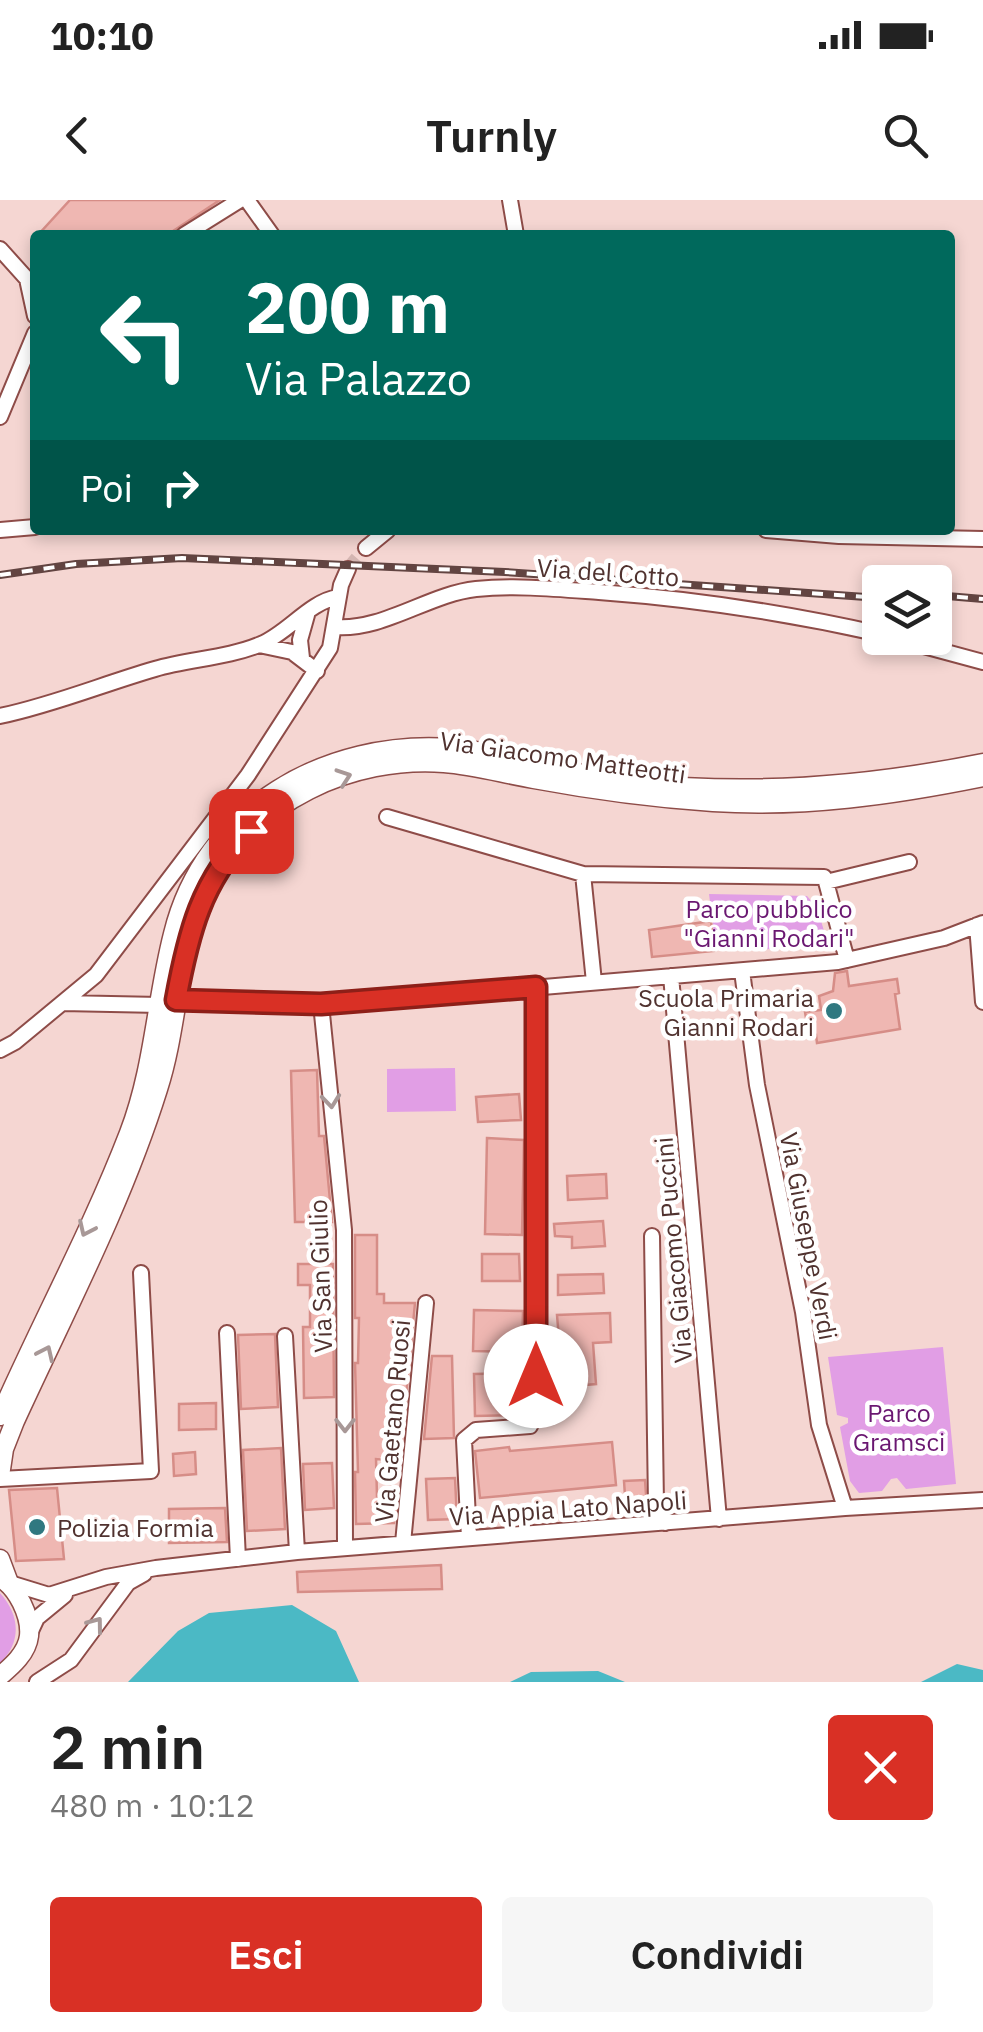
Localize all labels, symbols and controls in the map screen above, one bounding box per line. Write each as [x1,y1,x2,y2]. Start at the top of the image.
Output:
text: 10:10 [50,11,154,60]
text: Turnly [426,106,557,164]
icon: back [50,108,105,163]
icon: search [878,108,933,163]
text: 200 m [245,261,450,352]
icon: left [80,270,210,400]
text: Via Palazzo [245,349,472,407]
icon: right [153,460,208,515]
text: Poi [80,463,133,512]
street label: Via del Cotto [536,551,680,593]
map controls [862,565,952,655]
button: layers [862,565,952,655]
street label: Via Giacomo Matteotti [438,723,688,791]
one-way arrow [334,768,351,788]
pin [209,789,294,874]
icon: arrive [224,804,279,859]
park label: Parco pubblico "Gianni Rodari" [683,892,855,954]
place label: Scuola Primaria Gianni Rodari [638,981,814,1043]
marker: Scuola Primaria Gianni Rodari [823,1000,845,1022]
one-way arrow [320,1093,341,1109]
street label: Via Giuseppe Verdi [773,1129,845,1343]
street label: Via Giacomo Puccini [647,1136,699,1364]
street label: Via San Giulio [301,1199,339,1353]
one-way arrow [78,1219,98,1237]
street label: Via Gaetano Ruosi [367,1318,417,1524]
position arrow [484,1324,588,1428]
one-way arrow [34,1345,54,1363]
park label: Parco Gramsci [853,1396,945,1458]
one-way arrow [334,1418,356,1434]
street label: Via Appia Lato Napoli [448,1483,688,1533]
place label: Polizia Formia [57,1511,214,1544]
marker: Polizia Formia [26,1516,48,1538]
one-way arrow [85,1617,102,1635]
text: 2 min [50,1707,205,1786]
button: close [828,1715,933,1820]
text: 480 m · 10:12 [50,1784,255,1826]
button: Esci [50,1897,482,2012]
button: Condividi [502,1897,933,2012]

